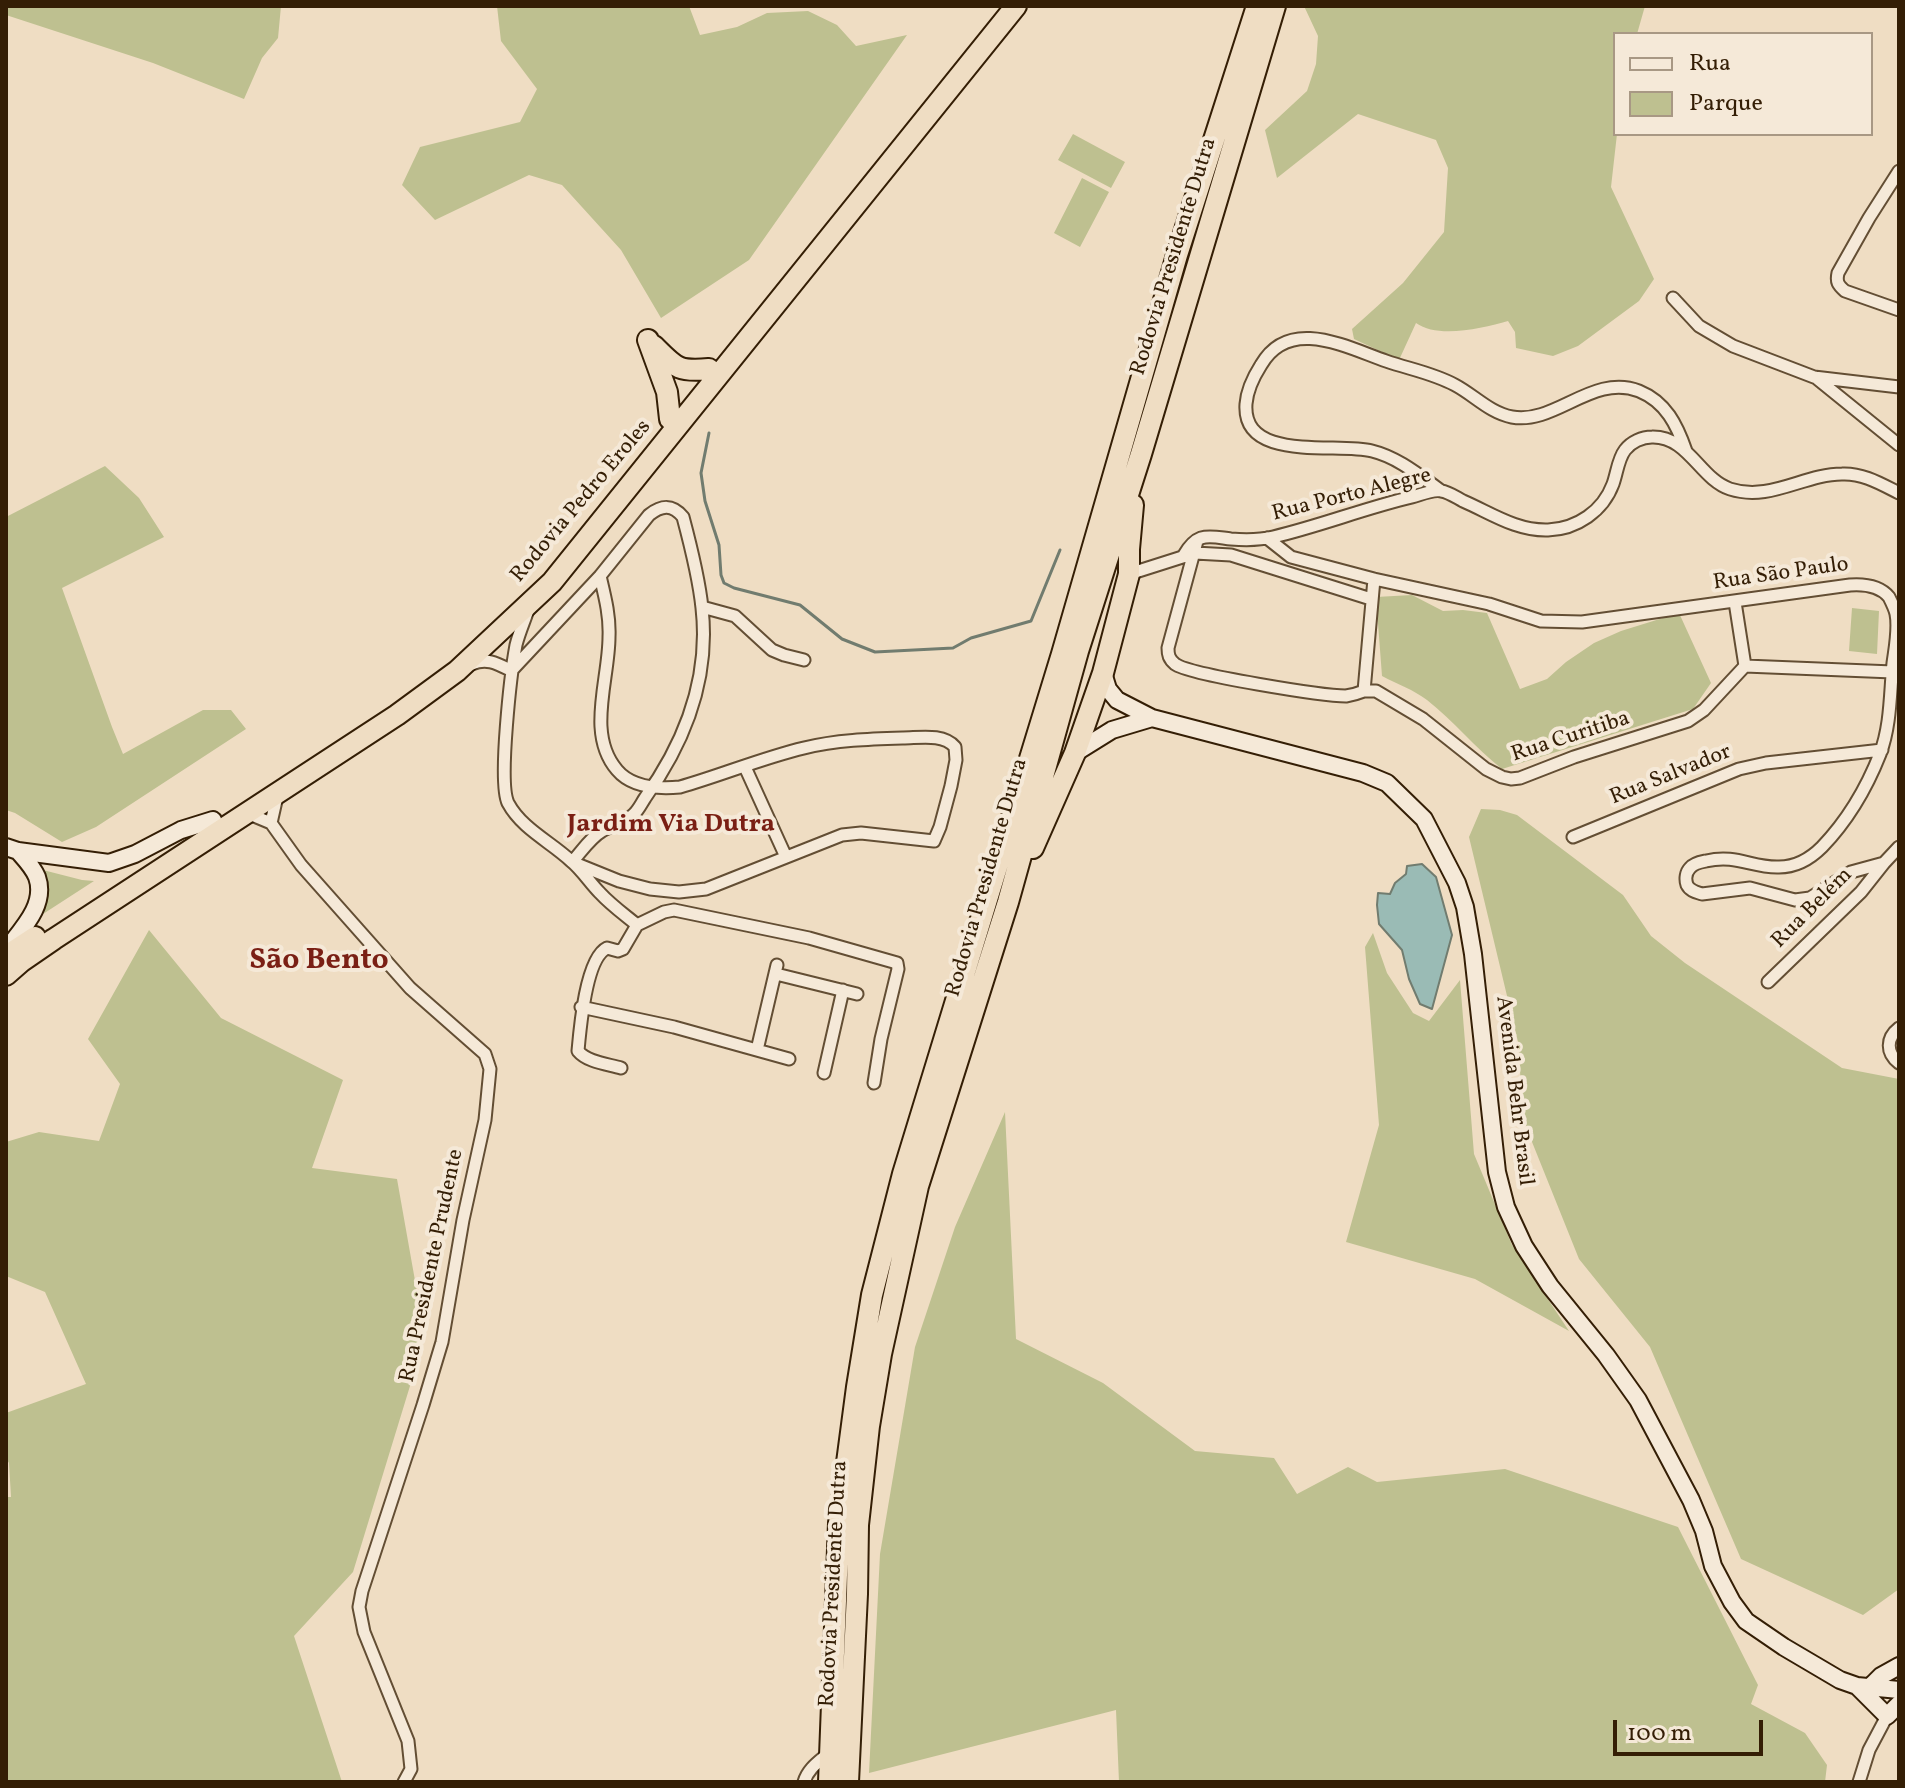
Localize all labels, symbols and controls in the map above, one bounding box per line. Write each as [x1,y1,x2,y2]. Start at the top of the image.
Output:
legend [1613,32,1873,136]
text: Rua [1689,47,1731,81]
text: Parque [1689,87,1763,121]
street label: Rodovia Presidente Dutra [1126,135,1224,379]
street label: Rodovia Pedro Eroles [506,415,658,589]
street label: Rua Porto Alegre [1270,463,1434,529]
street label: Rua São Paulo [1712,552,1850,598]
street label: Rua Curitiba [1509,706,1633,770]
street label: Rua Salvador [1607,740,1735,812]
street label: Rodovia Presidente Dutra [941,756,1035,1000]
district label: Jardim Via Dutra [567,810,775,842]
street label: Rua Belém [1767,863,1859,955]
district label: São Bento [249,944,389,980]
street label: Avenida Behr Brasil [1488,995,1538,1187]
street label: Rua Presidente Prudente [395,1147,471,1385]
street label: Rodovia Presidente Dutra [815,1460,855,1708]
scale bar [1617,1704,1767,1754]
text: 100 m [1627,1717,1692,1751]

